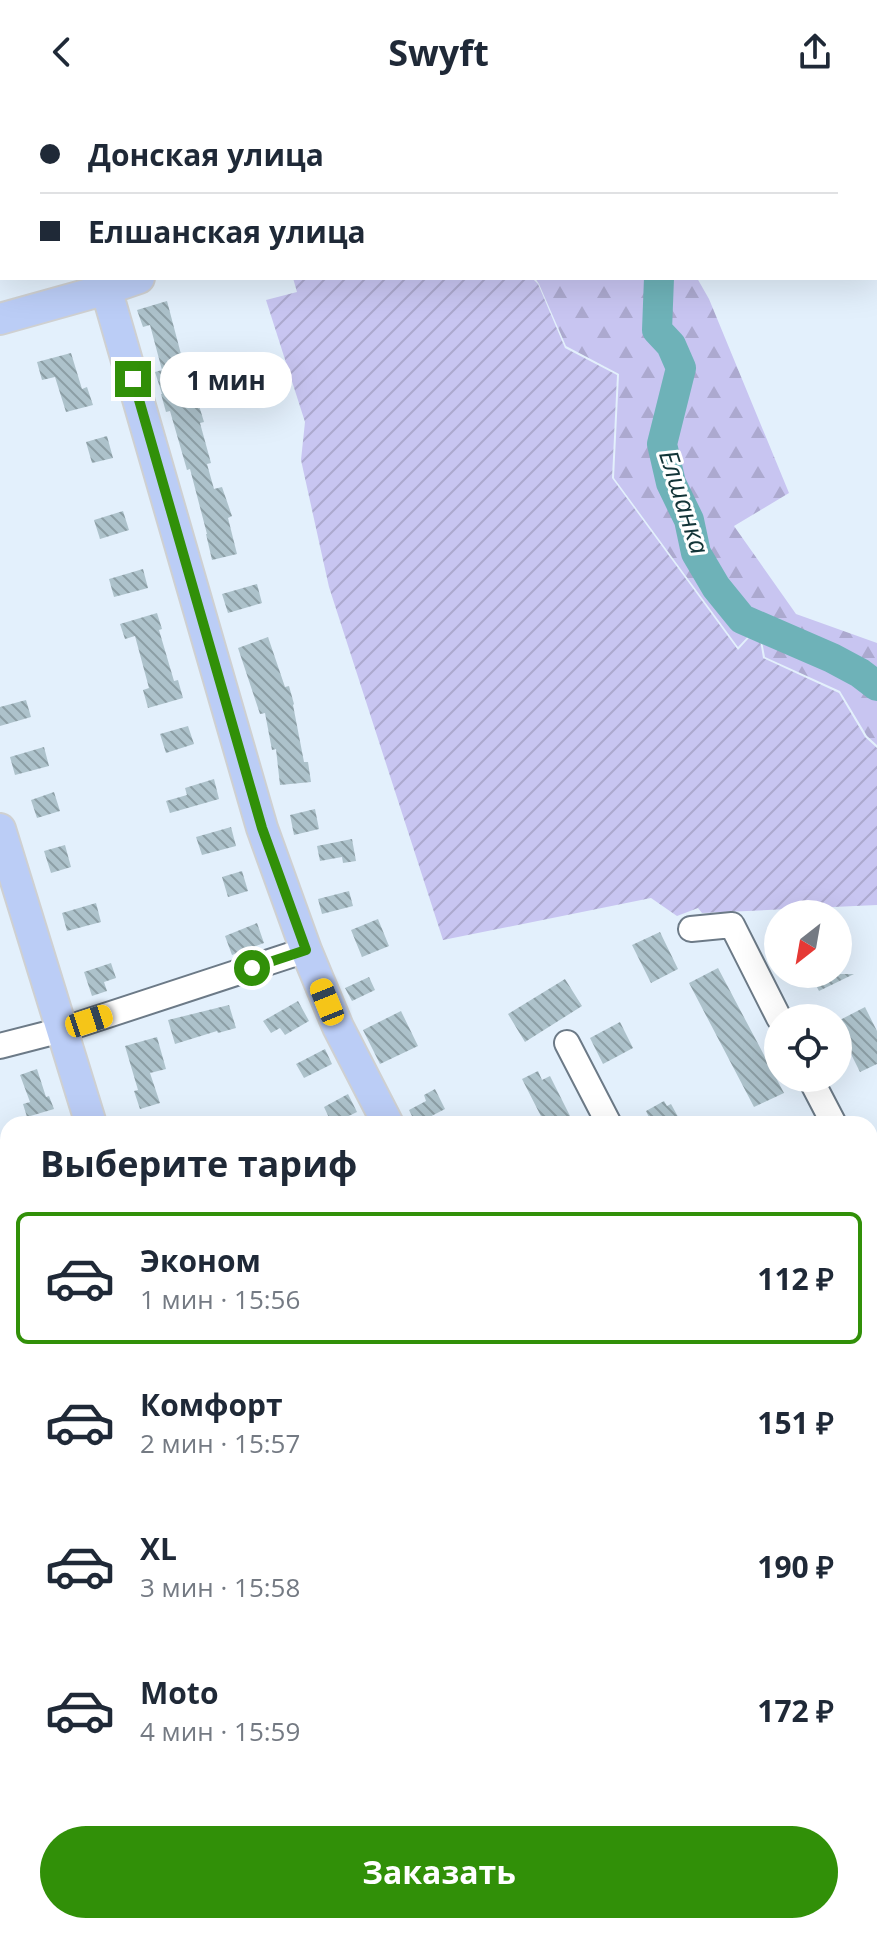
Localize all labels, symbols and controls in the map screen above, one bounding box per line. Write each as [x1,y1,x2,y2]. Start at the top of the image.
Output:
text: Swyft [388,28,489,77]
icon: back [40,30,84,74]
icon: share [793,30,837,74]
text: Донская улица [88,134,324,175]
text: Елшанская улица [88,211,366,252]
callout: 1 мин [161,351,293,407]
route end [115,361,151,397]
text: 1 мин [186,362,266,398]
water label: Елшанка [651,445,719,559]
north arrow [764,900,852,988]
map controls [764,900,852,1092]
route start [234,950,270,986]
car [307,975,347,1029]
car [62,1002,116,1040]
button: locate [764,1004,852,1092]
text: Выберите тариф [40,1139,357,1188]
text: Эконом [140,1240,261,1281]
icon: car [44,1242,116,1314]
text: 112 ₽ [757,1258,834,1299]
text: 1 мин · 15:56 [140,1281,300,1317]
text: Комфорт [140,1384,283,1425]
icon: car [44,1386,116,1458]
text: 151 ₽ [757,1402,834,1443]
text: 2 мин · 15:57 [140,1425,300,1461]
text: XL [140,1528,177,1569]
icon: car [44,1530,116,1602]
text: 190 ₽ [757,1546,834,1587]
text: 3 мин · 15:58 [140,1569,300,1605]
text: Moto [140,1672,218,1713]
icon: car [44,1674,116,1746]
text: 172 ₽ [757,1690,834,1731]
text: 4 мин · 15:59 [140,1713,300,1749]
button: Заказать [40,1826,838,1918]

